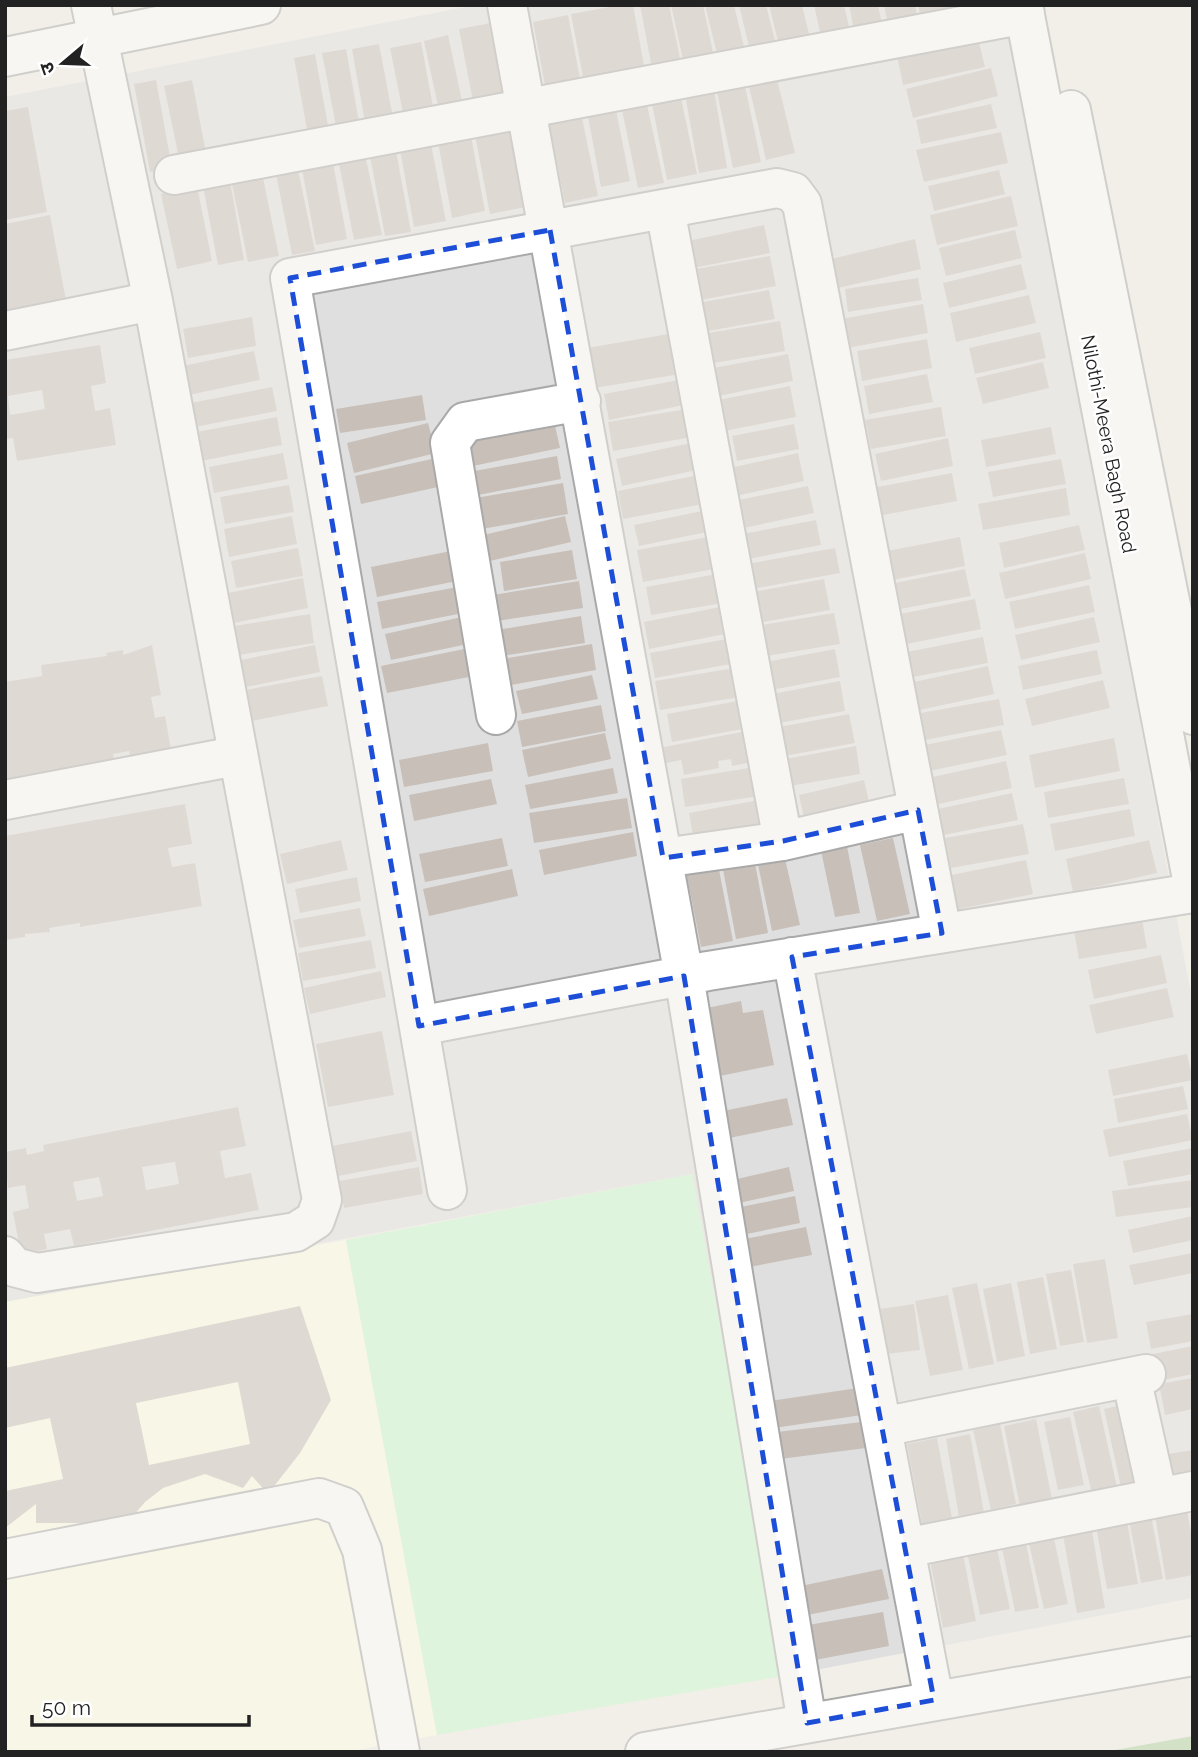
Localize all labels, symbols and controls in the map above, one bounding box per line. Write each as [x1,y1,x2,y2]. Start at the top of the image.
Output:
north arrow [28,28,98,98]
text: उ [34,59,59,77]
street label: Nilothi-Meera Bagh Road [1077,333,1141,555]
scale bar [32,1684,248,1728]
text: 50 m [42,1695,91,1720]

